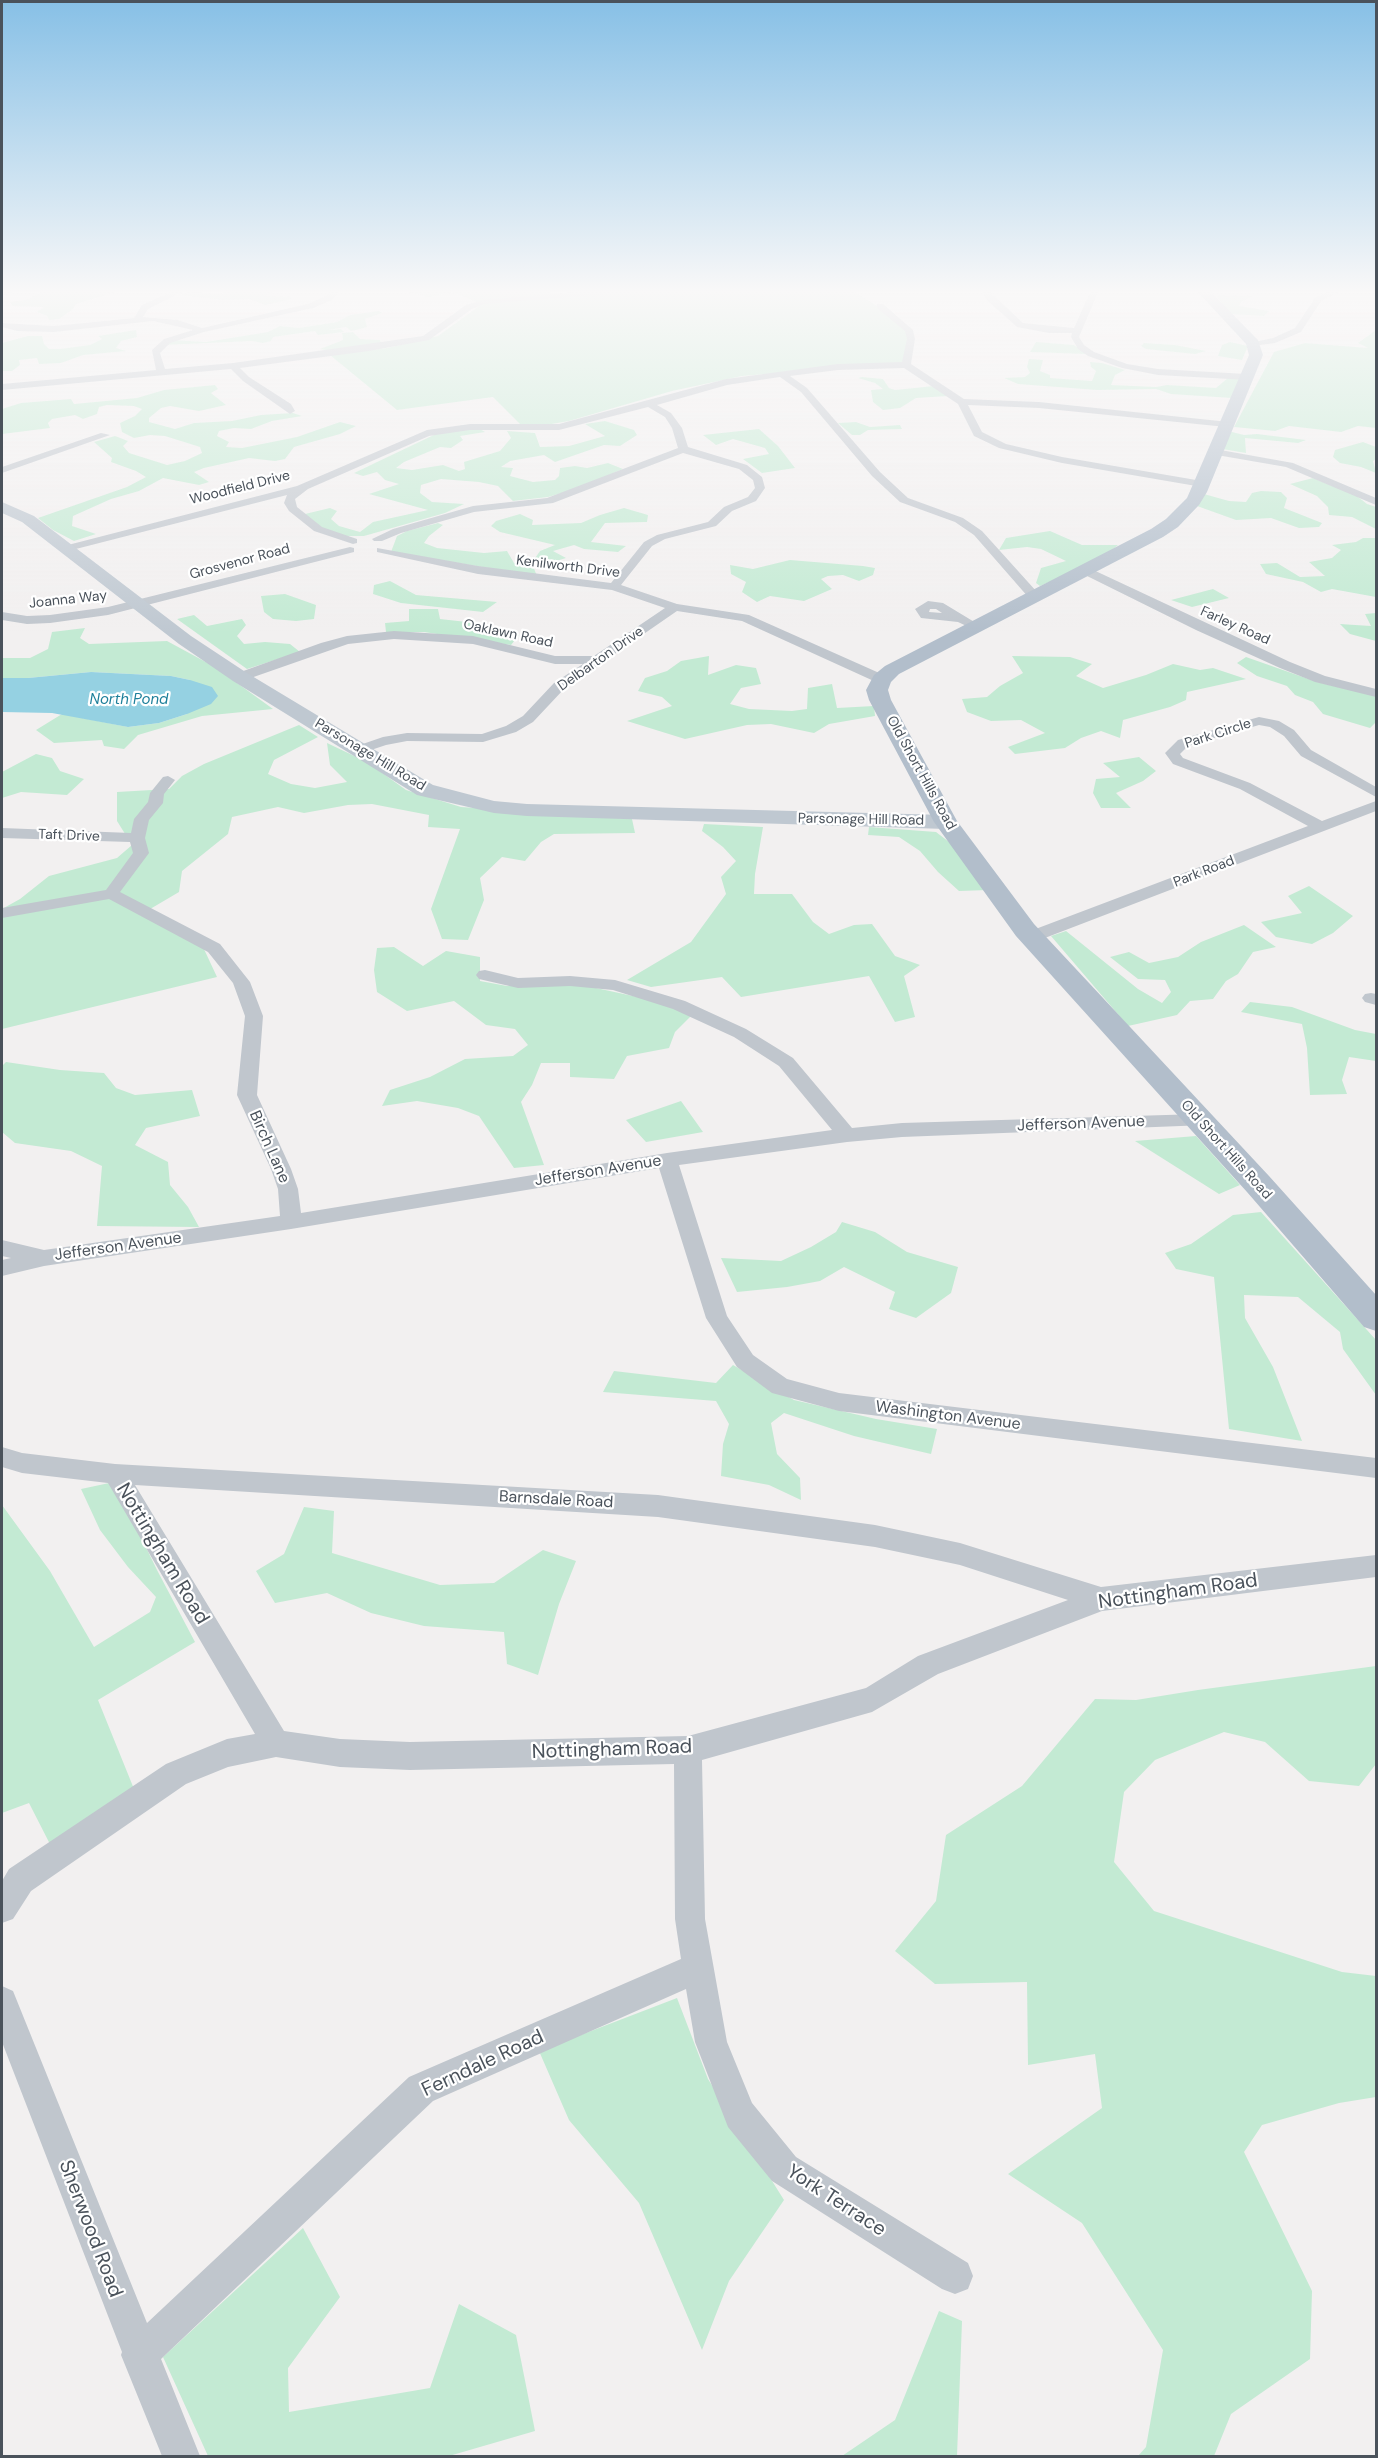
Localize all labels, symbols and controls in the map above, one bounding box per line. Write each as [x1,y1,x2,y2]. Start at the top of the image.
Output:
street label: Woodfield Drive [188,467,292,509]
street label: Grosvenor Road [188,541,292,583]
street label: Kenilworth Drive [515,552,621,582]
street label: Joanna Way [28,588,108,612]
street label: Farley Road [1197,603,1273,649]
street label: Oaklawn Road [462,616,554,652]
street label: Delbarton Drive [555,623,647,695]
water label: North Pond [90,691,168,709]
street label: Old Short Hills Road [883,713,959,833]
street label: Parsonage Hill Road [312,715,428,795]
street label: Park Circle [1183,715,1253,753]
street label: Parsonage Hill Road [798,810,924,830]
street label: Taft Drive [38,827,100,845]
street label: Park Road [1171,853,1237,891]
street label: Old Short Hills Road [1177,1097,1275,1203]
street label: Birch Lane [245,1108,293,1186]
street label: Jefferson Avenue [1017,1112,1145,1136]
street label: Jefferson Avenue [533,1152,663,1190]
street label: Jefferson Avenue [53,1229,183,1265]
street label: Washington Avenue [874,1398,1022,1434]
street label: Nottingham Road [110,1479,214,1629]
street label: Barnsdale Road [498,1487,614,1513]
street label: Nottingham Road [1097,1569,1259,1615]
street label: Nottingham Road [531,1735,693,1765]
street label: Ferndale Road [418,2025,548,2103]
street label: Sherwood Road [53,2157,127,2301]
street label: York Terrace [782,2160,890,2242]

